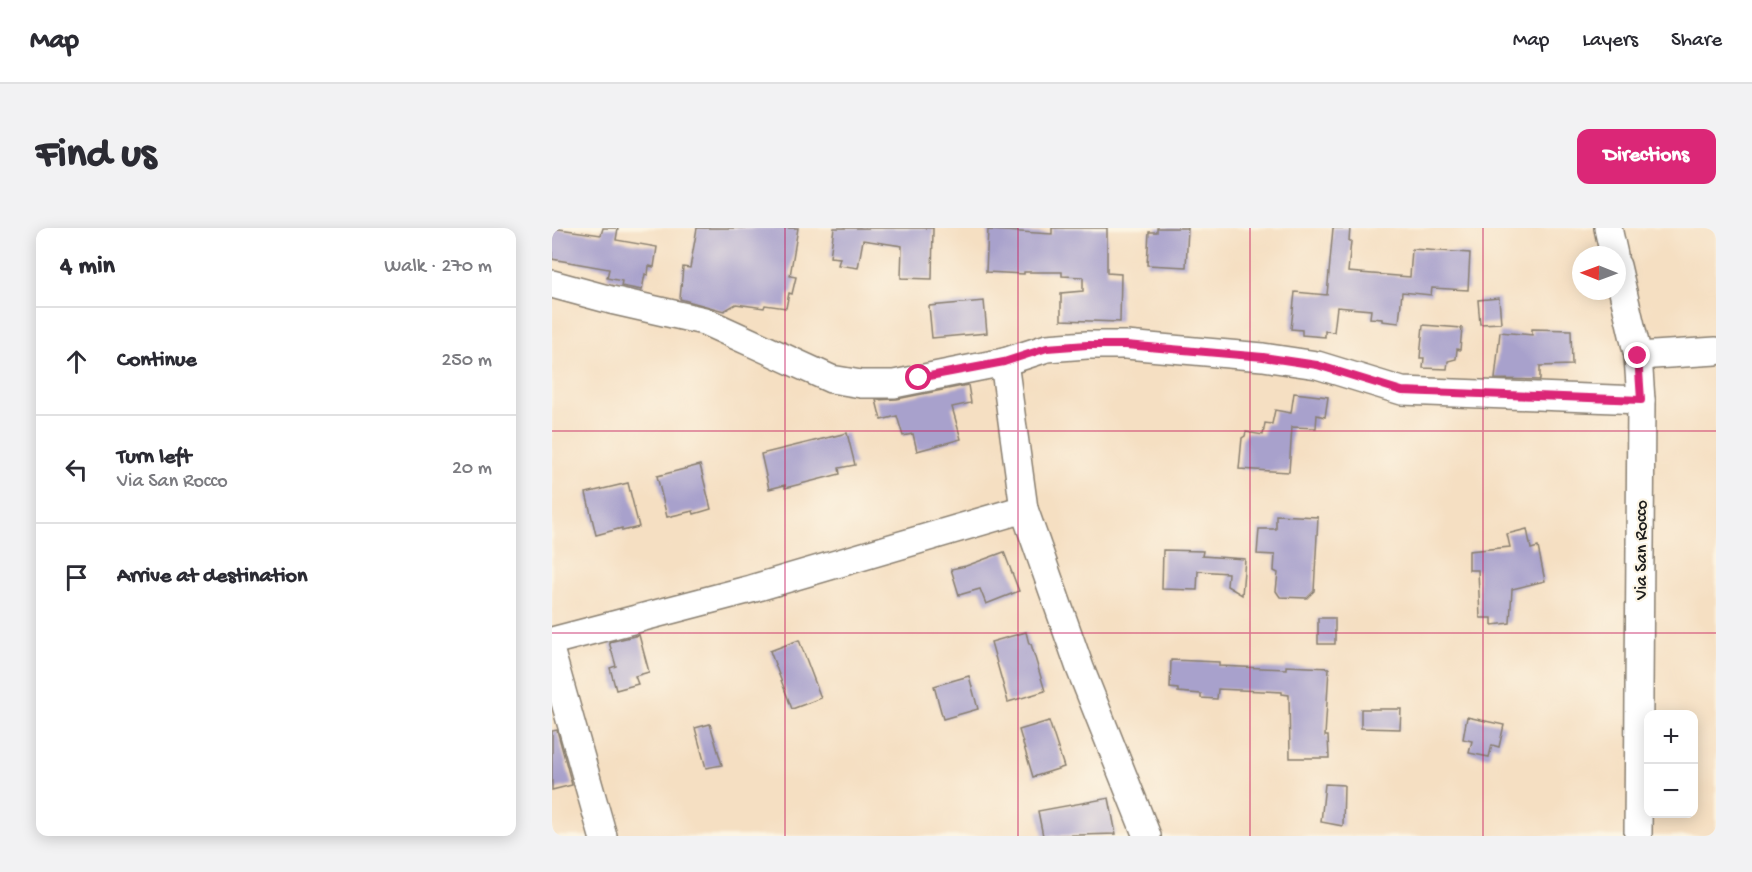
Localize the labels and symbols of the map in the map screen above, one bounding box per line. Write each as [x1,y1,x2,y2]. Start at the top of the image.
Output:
north arrow [1572,246,1626,300]
route end [1624,342,1650,368]
route start [905,364,931,390]
street label: Via San Rocco [1632,500,1653,601]

